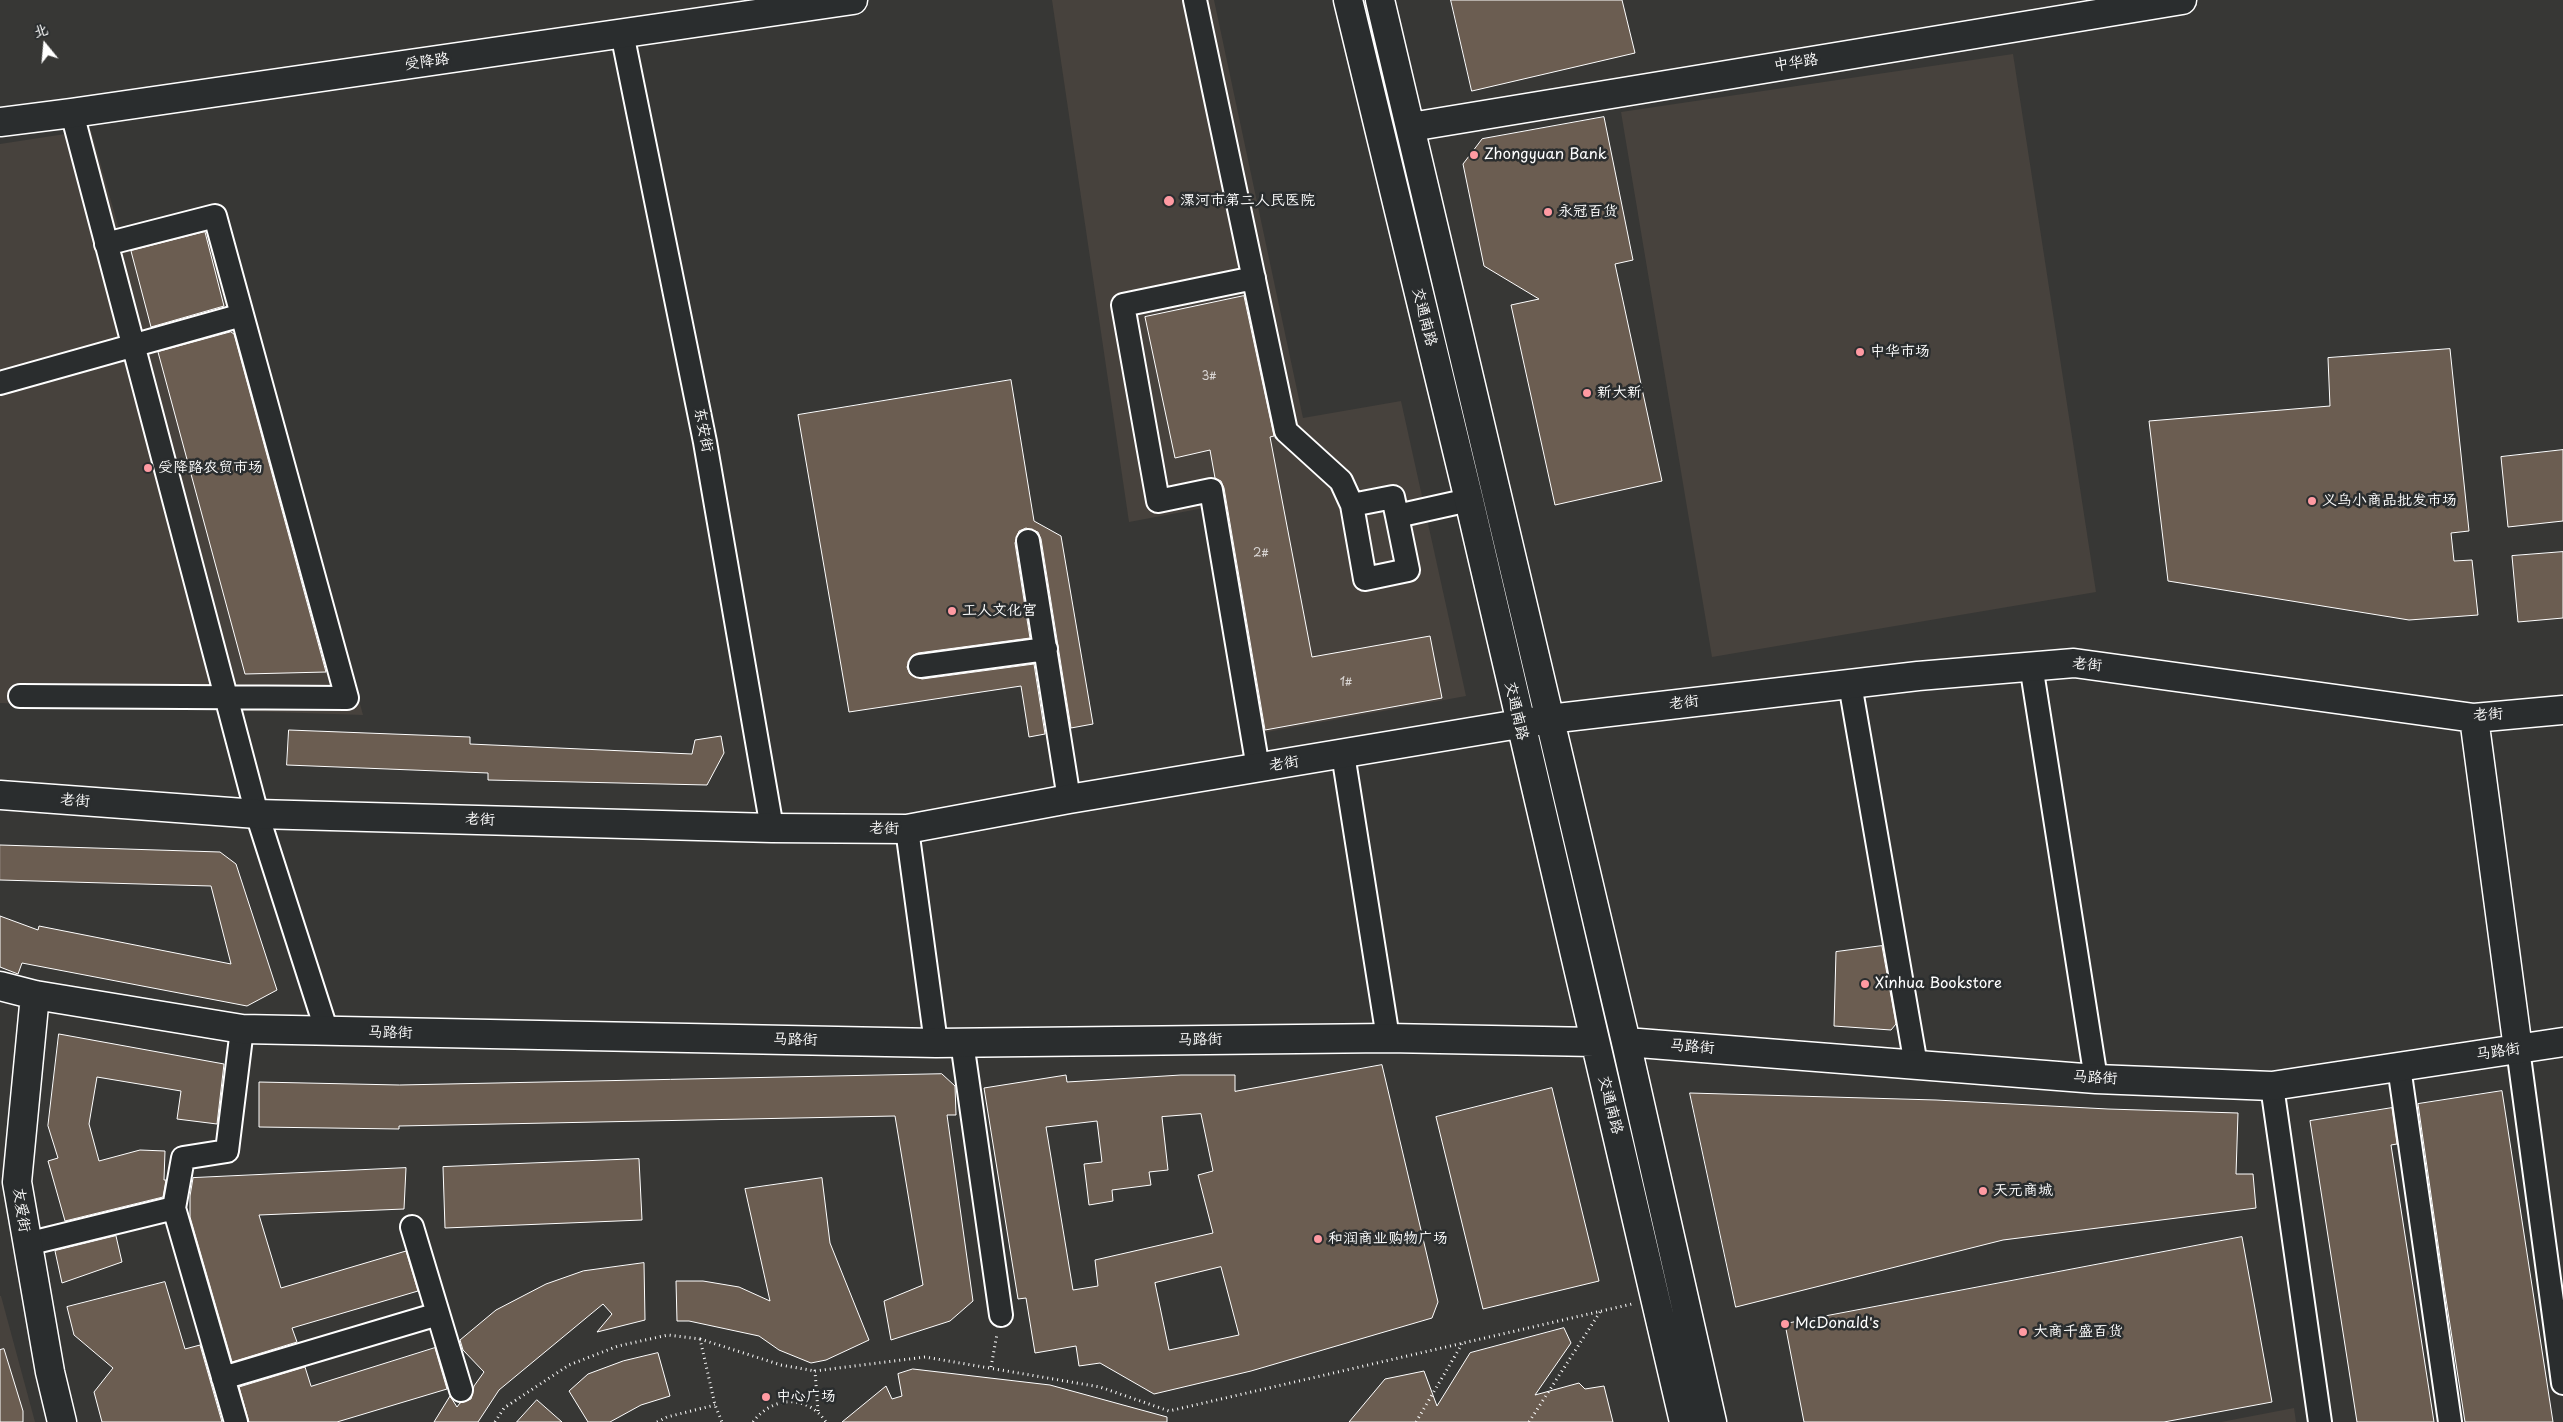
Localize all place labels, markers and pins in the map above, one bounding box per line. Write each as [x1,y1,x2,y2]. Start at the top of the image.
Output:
place label: Zhongyuan Bank [1484,146,1607,164]
marker: Zhongyuan Bank [1468,149,1480,161]
place label: 漯河市第二人民医院 [1180,192,1315,210]
marker: 漯河市第二人民医院 [1162,194,1176,208]
place label: 永冠百货 [1558,203,1618,221]
marker: 永冠百货 [1542,206,1554,218]
place label: 中华市场 [1870,343,1930,361]
marker: 中华市场 [1854,346,1866,358]
place label: 新大新 [1597,384,1642,402]
marker: 新大新 [1581,387,1593,399]
place label: 受降路农贸市场 [158,459,263,477]
marker: 受降路农贸市场 [142,462,154,474]
place label: 义乌小商品批发市场 [2322,492,2457,510]
marker: 义乌小商品批发市场 [2306,495,2318,507]
place label: 工人文化宫 [962,602,1037,620]
marker: 工人文化宫 [946,605,958,617]
place label: Xinhua Bookstore [1875,975,2002,993]
marker: Xinhua Bookstore [1859,978,1871,990]
place label: 天元商城 [1993,1182,2053,1200]
marker: 天元商城 [1977,1185,1989,1197]
place label: 和润商业购物广场 [1328,1230,1448,1248]
marker: 和润商业购物广场 [1312,1233,1324,1245]
place label: McDonald's [1795,1315,1879,1333]
marker: McDonald's [1779,1318,1791,1330]
place label: 大商千盛百货 [2033,1323,2123,1341]
marker: 大商千盛百货 [2017,1326,2029,1338]
place label: 中心广场 [776,1388,836,1406]
marker: 中心广场 [760,1391,772,1403]

